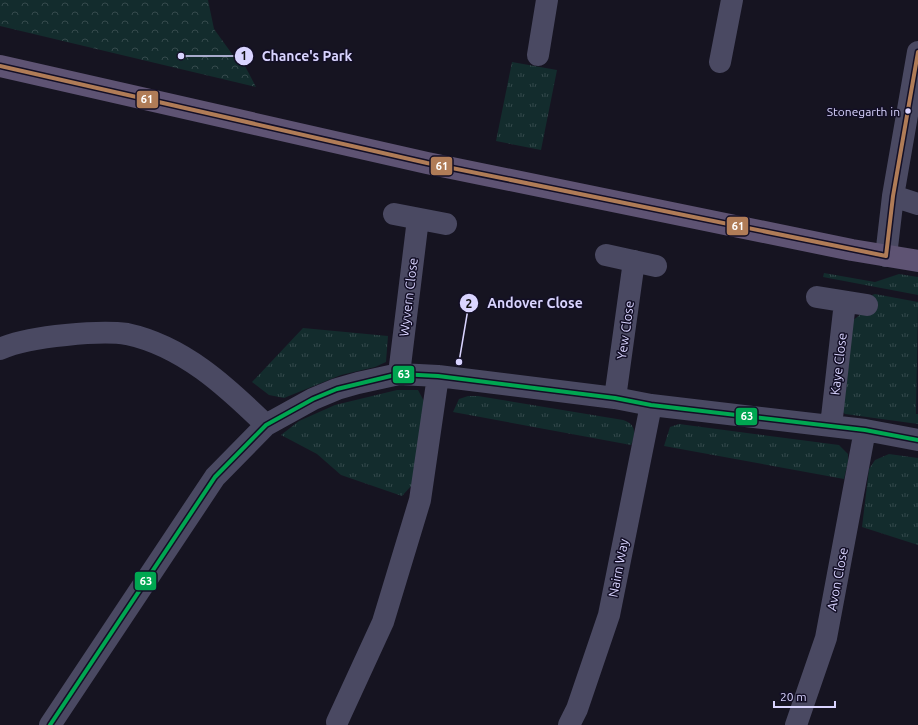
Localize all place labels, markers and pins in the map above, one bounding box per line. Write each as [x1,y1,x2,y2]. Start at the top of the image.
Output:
callout: Chance's Park [234,43,361,69]
place label: Stonegarth in [827,105,900,118]
marker: Stonegarth in [903,106,913,116]
callout: Andover Close [459,290,590,316]

